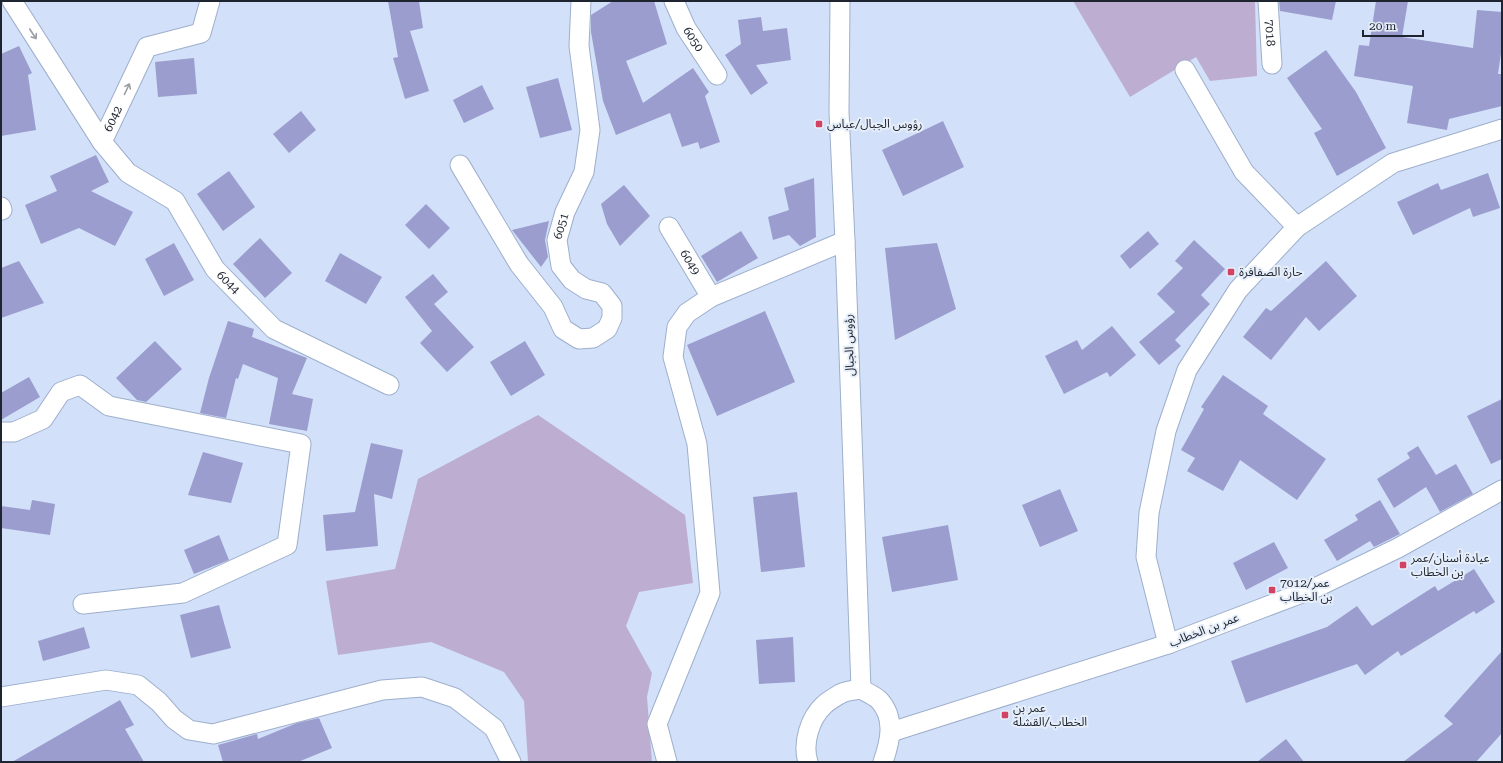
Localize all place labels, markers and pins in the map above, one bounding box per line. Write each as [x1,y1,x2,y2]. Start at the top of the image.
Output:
place label: رؤوس الجبال/عباس [827,117,922,131]
marker: رؤوس الجبال/عباس [814,119,824,129]
place label: حارة الصفافرة [1239,265,1303,279]
marker: حارة الصفافرة [1226,267,1236,277]
place label: عيادة أسنان/عمر بن الخطاب [1410,550,1489,579]
marker: عيادة أسنان/عمر بن الخطاب [1398,560,1408,570]
place label: 7012/عمر بن الخطاب [1280,576,1333,604]
marker: 7012/عمر بن الخطاب [1267,585,1277,595]
place label: عمر بن الخطاب/القشلة [1013,701,1087,729]
marker: عمر بن الخطاب/القشلة [1000,710,1010,720]

